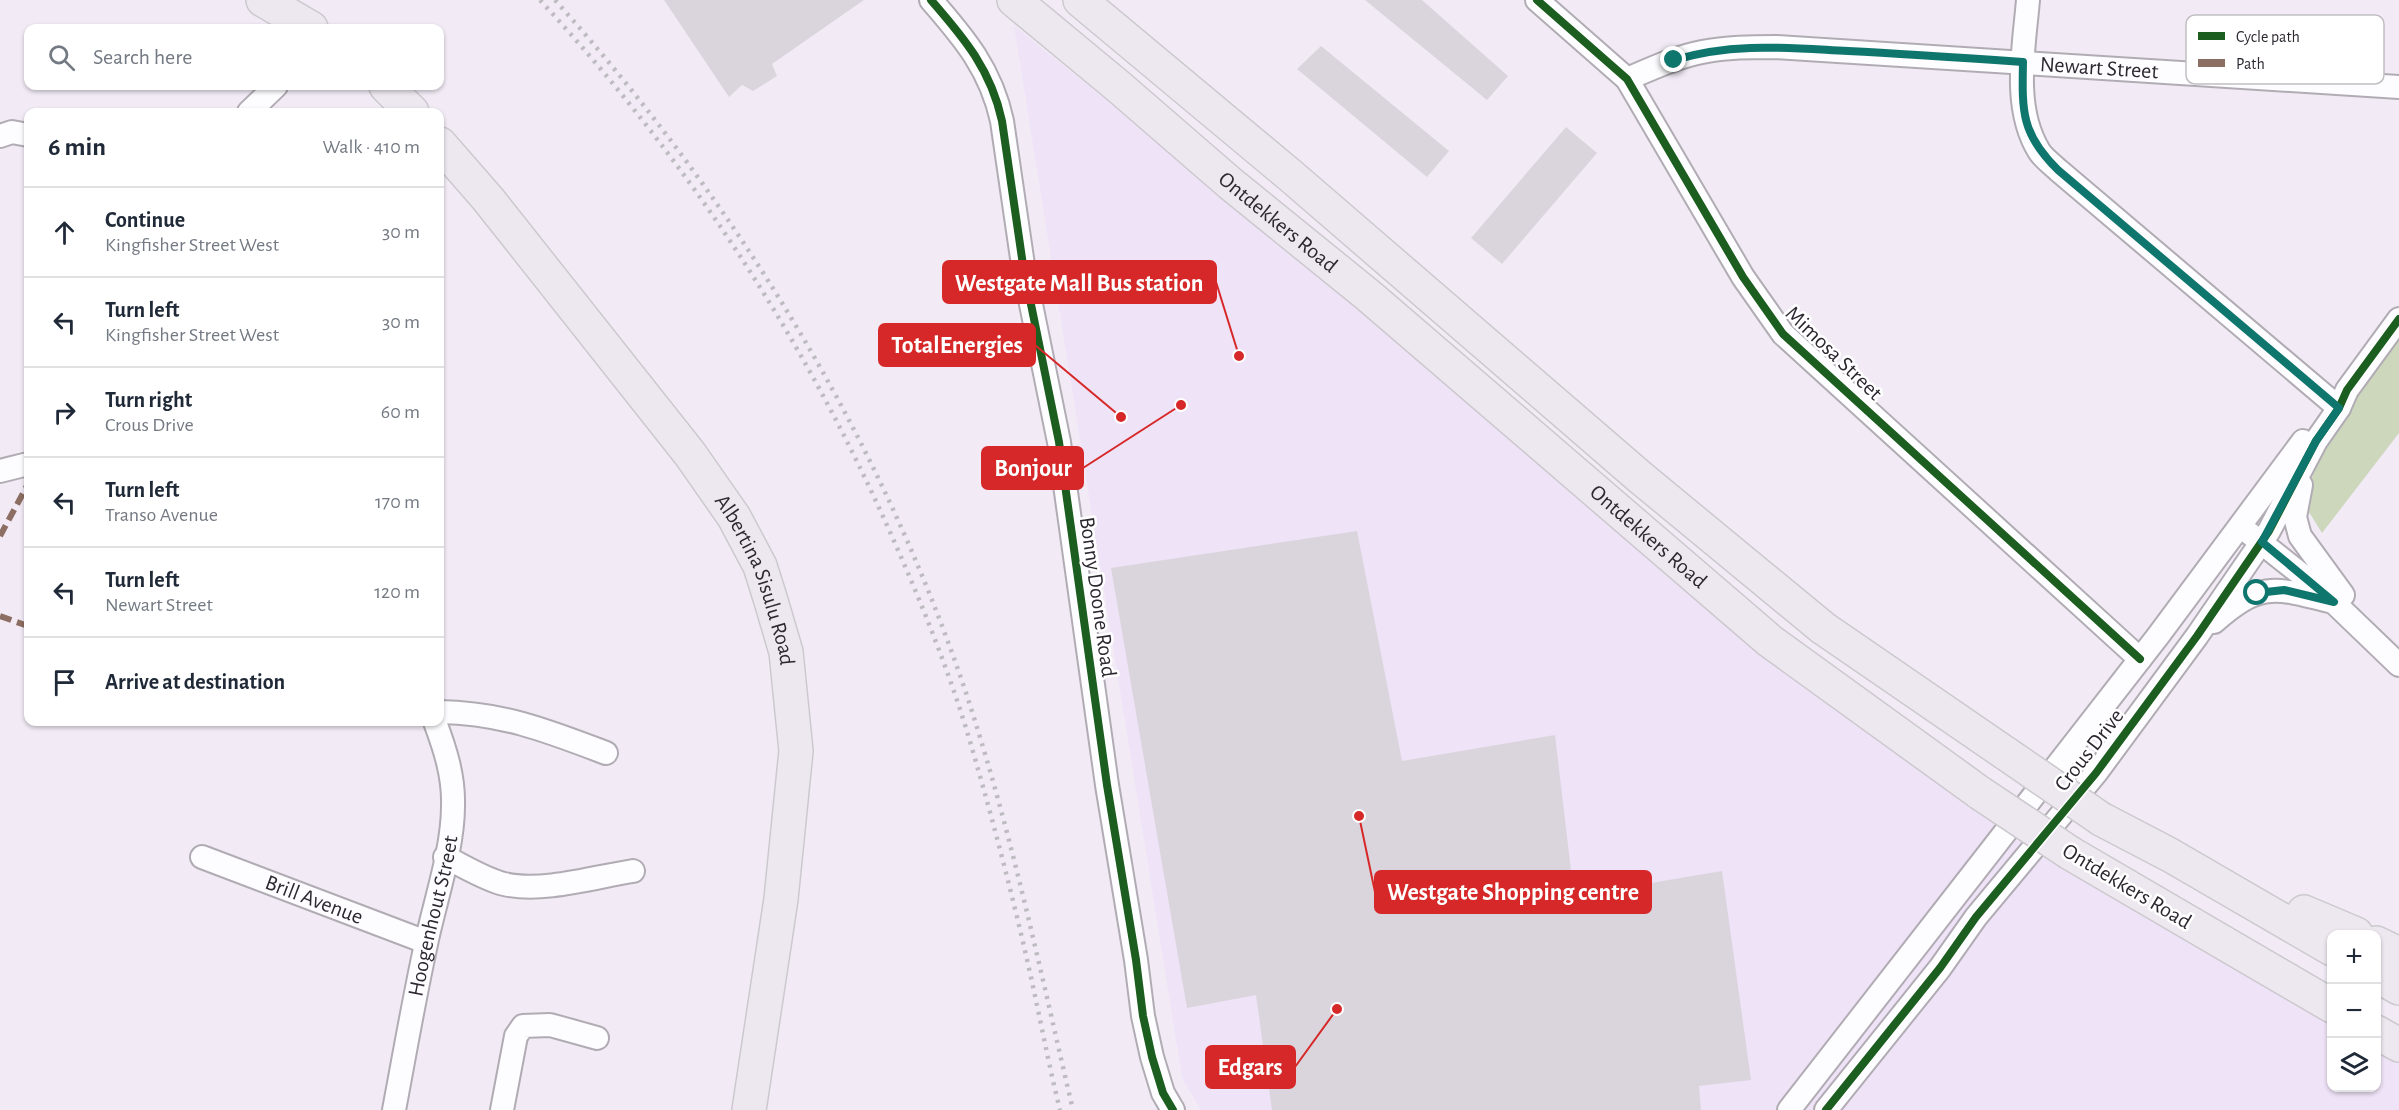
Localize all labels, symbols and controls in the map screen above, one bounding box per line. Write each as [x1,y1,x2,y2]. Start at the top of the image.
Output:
legend [2186,15,2384,84]
search box [24,24,444,90]
text: Cycle path [2236,29,2300,46]
icon: search [45,41,78,74]
text: Search here [93,46,192,68]
route end [1660,46,1686,72]
street label: Newart Street [2039,53,2159,83]
text: Path [2236,56,2265,72]
text: 6 min [48,134,106,160]
text: Walk · 410 m [322,137,420,157]
street label: Ontdekkers Road [1214,167,1342,277]
text: Continue [105,209,185,231]
icon: ahead [48,216,81,249]
text: 30 m [382,222,420,242]
text: Kingfisher Street West [105,235,279,255]
callout: Westgate Mall Bus station [943,261,1216,303]
text: Westgate Mall Bus station [955,272,1203,296]
text: Turn left [105,299,179,321]
street label: Mimosa Street [1781,302,1887,404]
icon: left [48,306,81,339]
text: 30 m [382,312,420,332]
callout: TotalEnergies [879,324,1035,366]
text: Kingfisher Street West [105,325,279,345]
text: TotalEnergies [891,334,1023,358]
text: Turn right [105,389,192,411]
icon: right [48,396,81,429]
text: 60 m [381,402,420,422]
text: Crous Drive [105,415,194,435]
callout: Bonjour [982,447,1083,489]
text: Bonjour [994,457,1072,481]
text: Turn left [105,479,179,501]
street label: Ontdekkers Road [1586,480,1711,593]
icon: left [48,486,81,519]
street label: Albertina Sisulu Road [711,490,798,666]
text: 170 m [375,492,420,512]
text: Transo Avenue [105,505,218,525]
street label: Bonny Doone Road [1076,515,1120,679]
text: Turn left [105,569,179,591]
icon: left [48,576,81,609]
route start [2243,579,2269,605]
text: 120 m [374,582,420,602]
text: Newart Street [105,595,213,615]
icon: arrive [48,666,81,699]
text: Arrive at destination [105,671,285,693]
street label: Crous Drive [2050,705,2128,795]
street label: Hoogenhout Street [404,834,462,998]
street label: Ontdekkers Road [2059,839,2195,933]
street label: Brill Avenue [262,871,366,928]
callout: Westgate Shopping centre [1375,871,1651,913]
text: Westgate Shopping centre [1387,881,1639,905]
map controls [2327,930,2381,1092]
button: + [2327,930,2381,984]
button: − [2327,984,2381,1038]
button: layers [2327,1038,2381,1092]
callout: Edgars [1206,1046,1295,1088]
text: Edgars [1217,1056,1283,1080]

